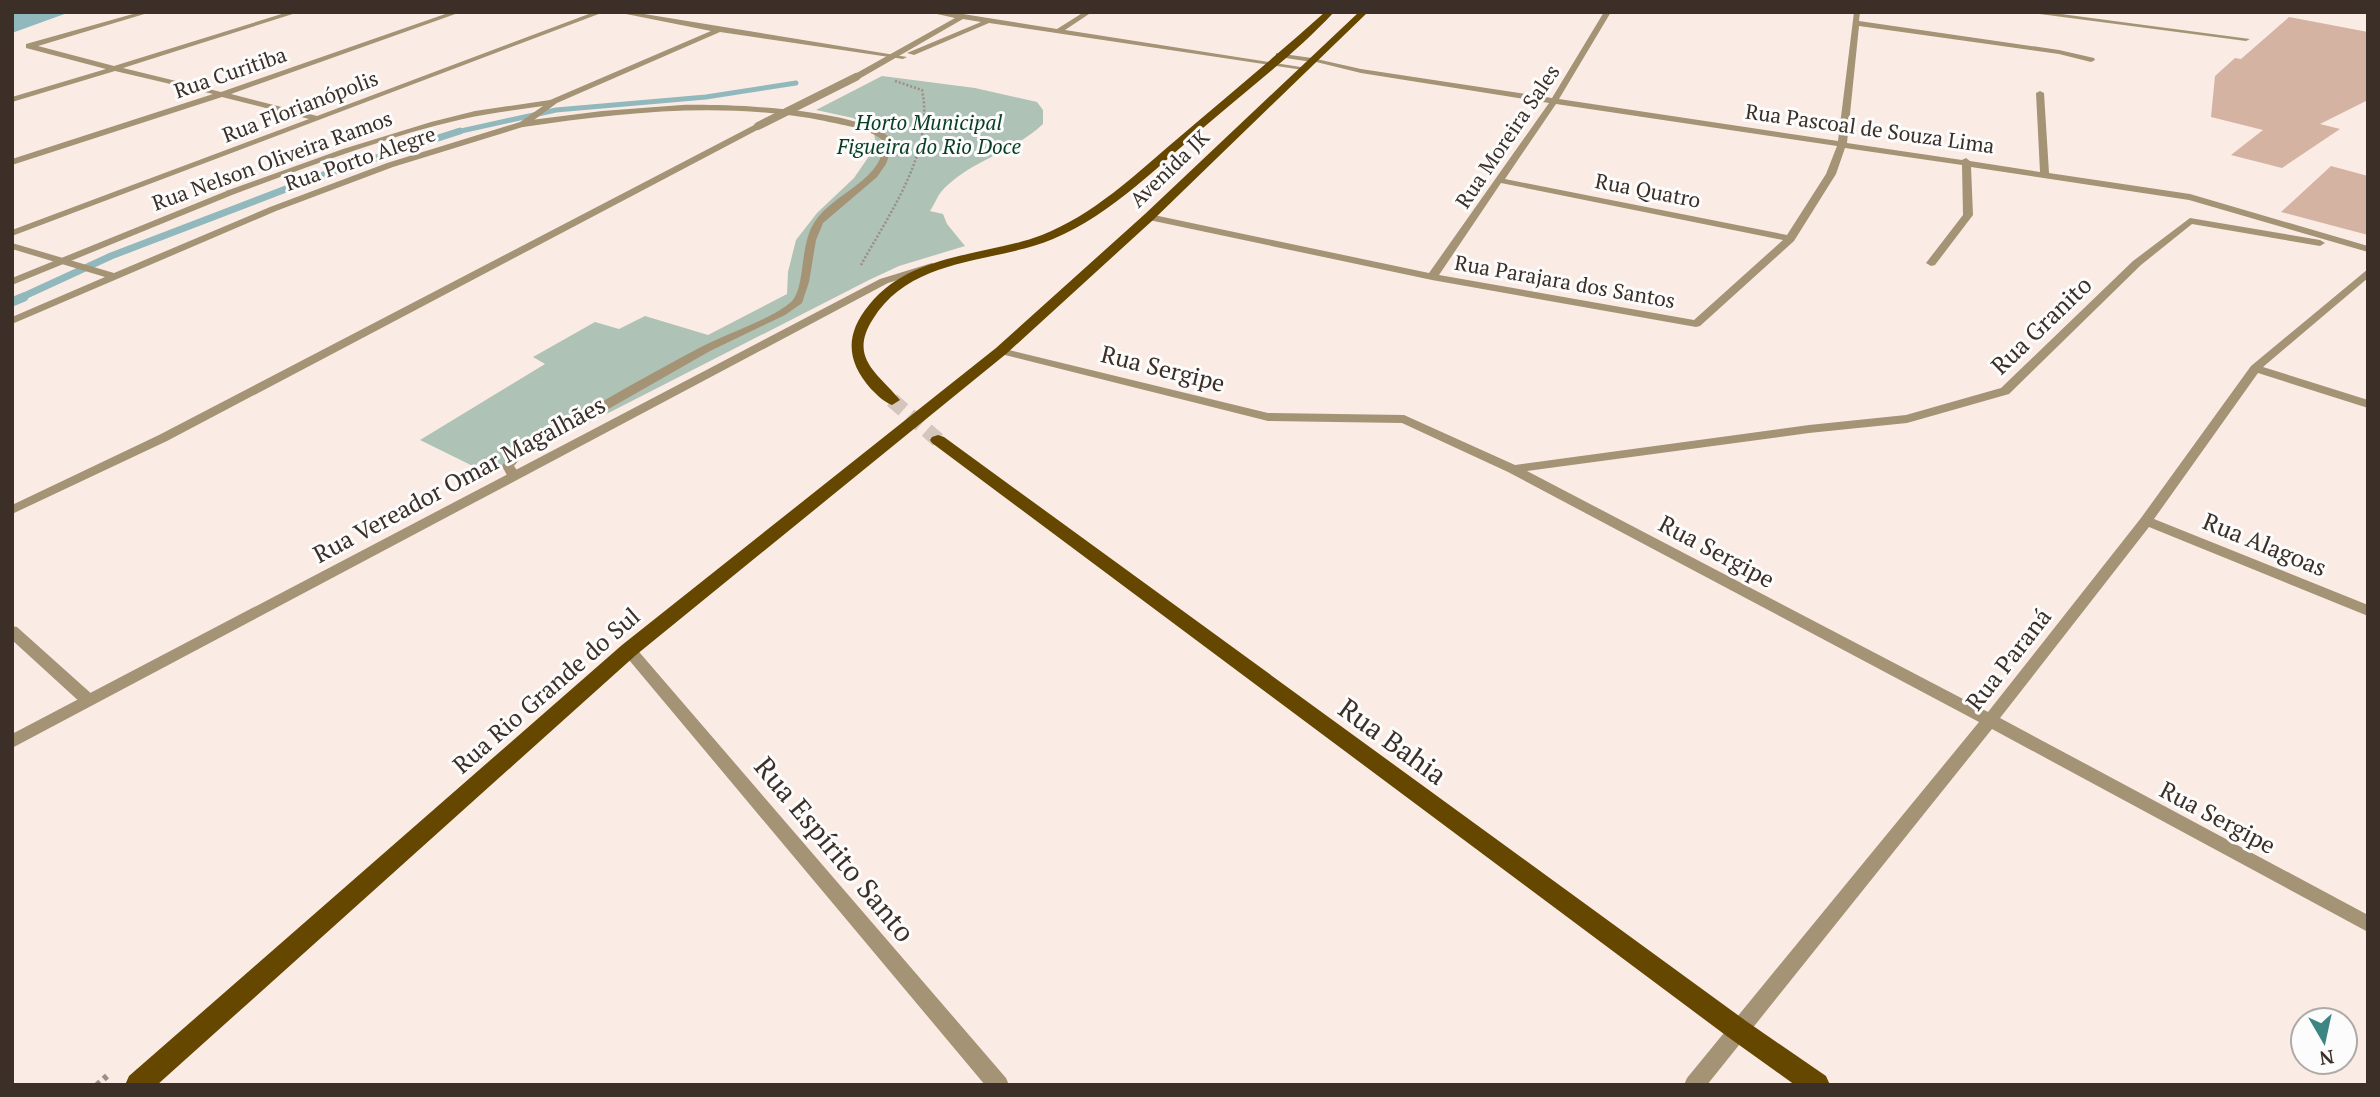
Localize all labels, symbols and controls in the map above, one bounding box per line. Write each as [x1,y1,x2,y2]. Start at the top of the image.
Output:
street label: Rua Curitiba [170,40,290,104]
street label: Rua Moreira Sales [1449,59,1565,213]
street label: Rua Florianópolis [218,63,382,149]
street label: Rua Pascoal de Souza Lima [1744,97,1997,159]
street label: Rua Nelson Oliveira Ramos [148,103,396,217]
park label: Horto Municipal Figueira do Rio Doce [836,108,1022,160]
street label: Rua Porto Alegre [281,119,439,197]
street label: Avenida JK [1123,123,1215,213]
street label: Rua Quatro [1593,166,1703,214]
street label: Rua Parajara dos Santos [1452,248,1678,314]
street label: Rua Granito [1984,269,2098,381]
street label: Rua Sergipe [1098,337,1228,399]
street label: Rua Vereador Omar Magalhães [307,388,611,570]
street label: Rua Alagoas [2198,505,2332,583]
street label: Rua Sergipe [1654,507,1780,595]
street label: Rua Rio Grande do Sul [446,600,646,780]
street label: Rua Paraná [1958,601,2058,717]
street label: Rua Bahia [1331,689,1455,793]
street label: Rua Espírito Santo [747,749,923,949]
street label: Rua Sergipe [2155,773,2281,861]
north arrow [2289,1006,2359,1076]
text: N [2317,1045,2336,1072]

